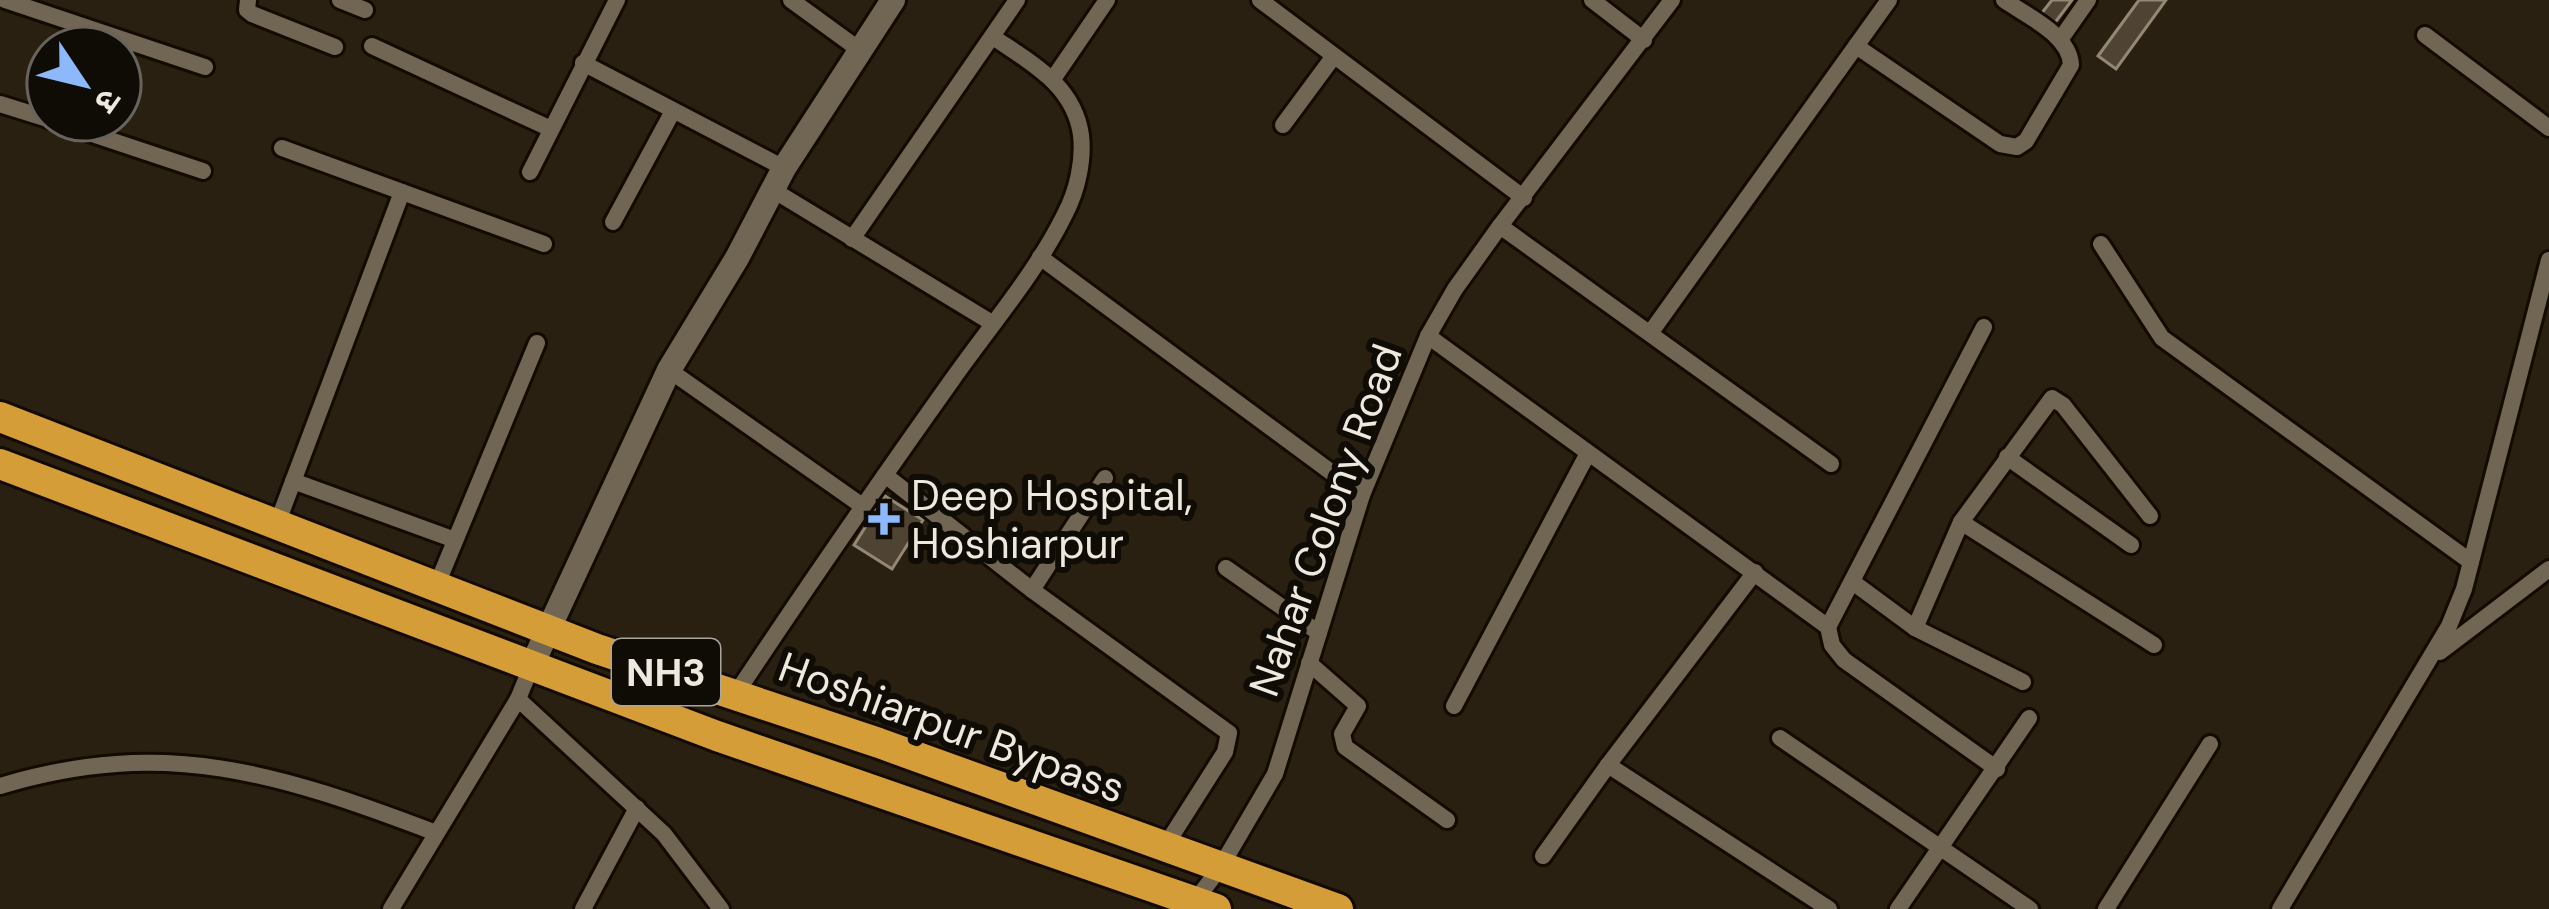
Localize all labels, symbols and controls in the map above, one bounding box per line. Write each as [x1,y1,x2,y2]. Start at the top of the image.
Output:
north arrow [24,24,144,144]
text: उ [85,81,131,122]
street label: Nahar Colony Road [1236,337,1415,704]
place label: Deep Hospital, Hoshiarpur [911,468,1192,571]
marker: Deep Hospital, Hoshiarpur [868,503,900,535]
road number: NH3 [612,639,720,705]
street label: Hoshiarpur Bypass [771,639,1132,816]

